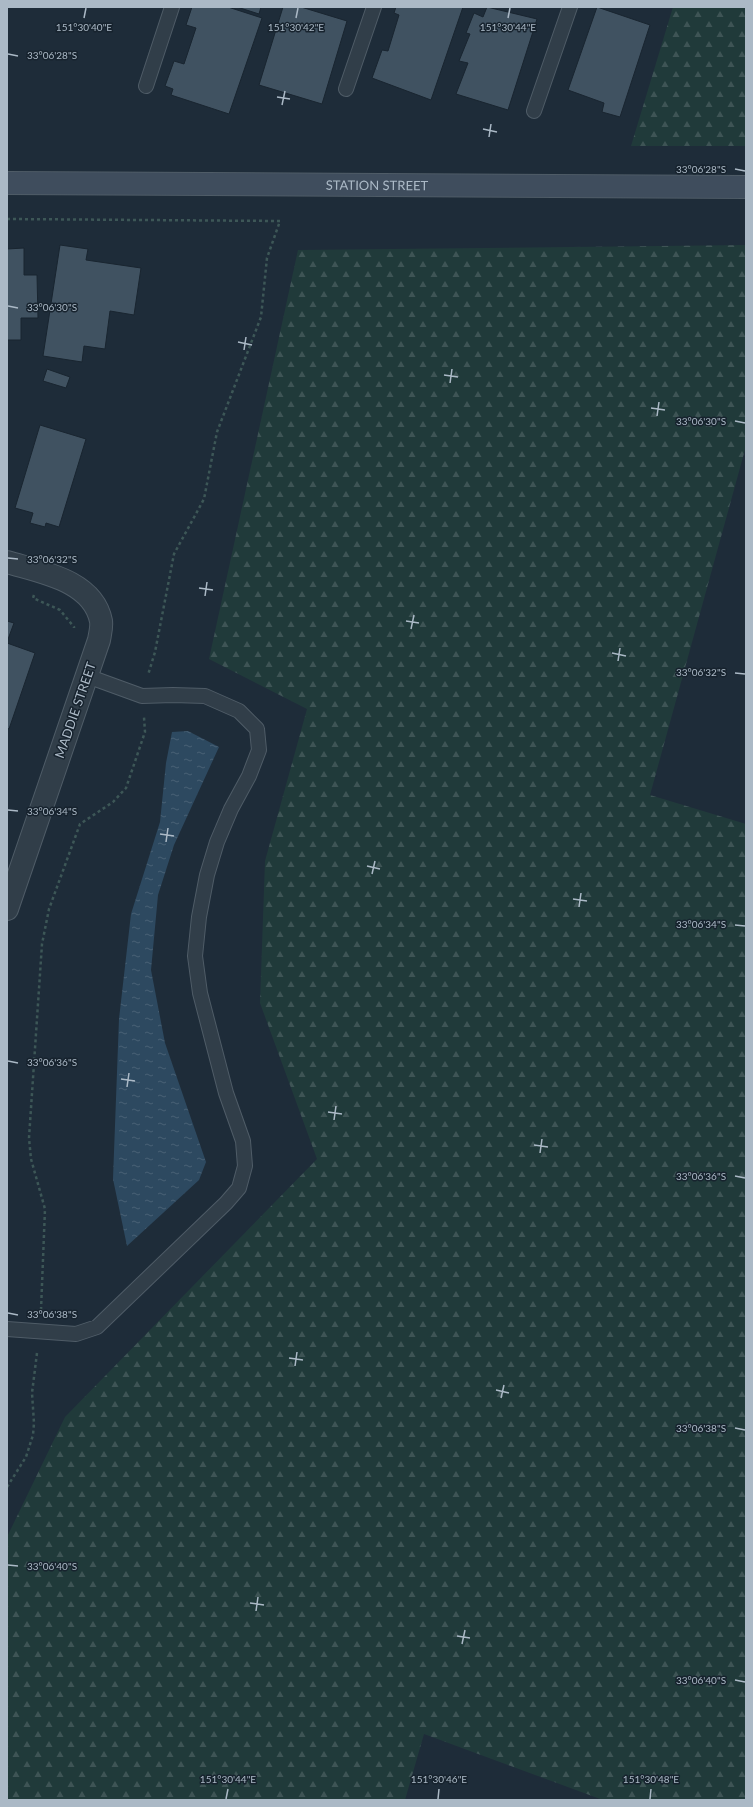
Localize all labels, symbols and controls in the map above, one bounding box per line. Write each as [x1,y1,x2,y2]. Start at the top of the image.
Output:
text: 151°30'40"E [56,21,112,33]
text: 151°30'42"E [268,21,324,33]
text: 151°30'44"E [480,21,536,33]
text: 33°06'28"S [27,49,77,61]
text: 33°06'28"S [676,163,726,175]
street label: STATION STREET [326,177,429,193]
text: 33°06'30"S [27,301,77,313]
text: 33°06'30"S [676,415,726,427]
text: 33°06'32"S [27,553,77,565]
street label: MADDIE STREET [51,659,99,760]
text: 33°06'32"S [676,666,726,678]
text: 33°06'34"S [27,805,77,817]
text: 33°06'34"S [676,918,726,930]
text: 33°06'36"S [27,1056,77,1068]
text: 33°06'36"S [676,1170,726,1182]
text: 33°06'38"S [27,1308,77,1320]
text: 33°06'38"S [676,1422,726,1434]
text: 33°06'40"S [27,1560,77,1572]
text: 33°06'40"S [676,1674,726,1686]
text: 151°30'44"E [200,1773,256,1785]
text: 151°30'46"E [411,1773,467,1785]
text: 151°30'48"E [623,1773,679,1785]

